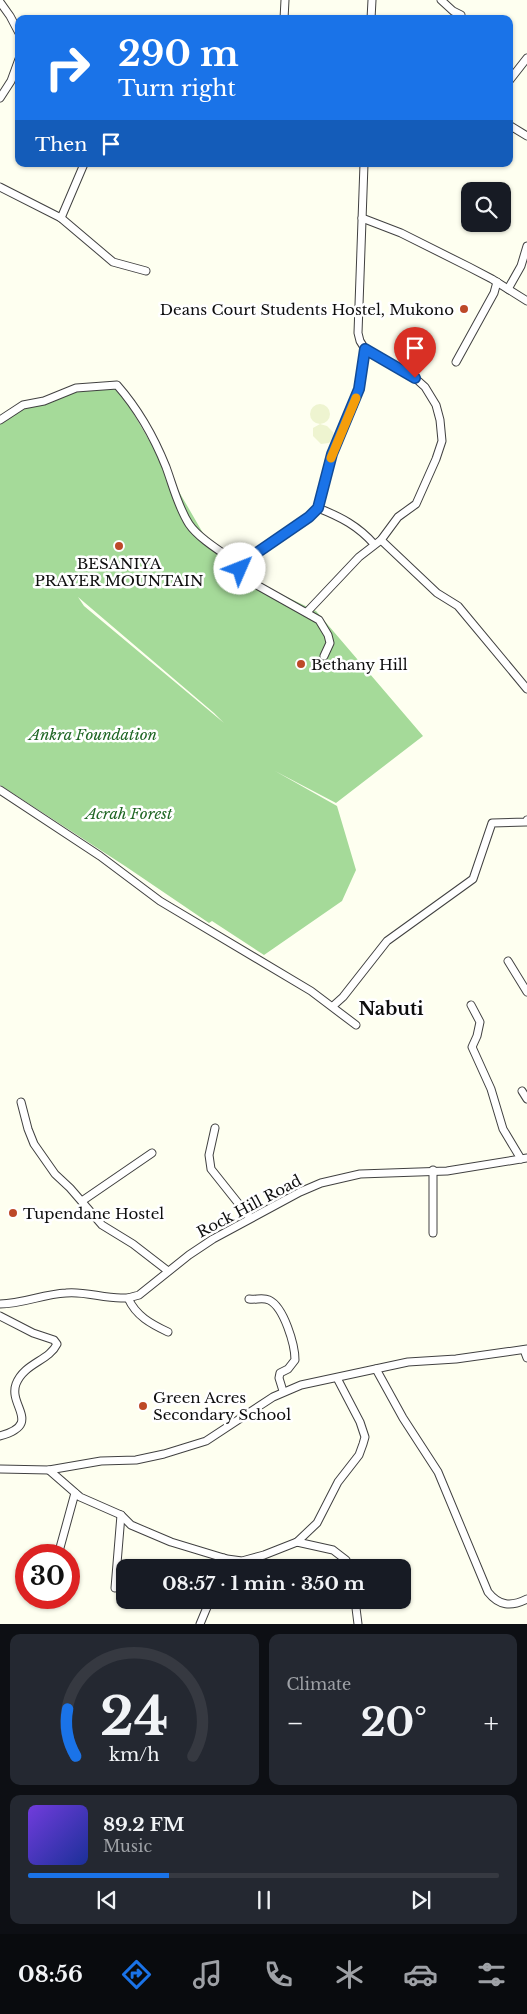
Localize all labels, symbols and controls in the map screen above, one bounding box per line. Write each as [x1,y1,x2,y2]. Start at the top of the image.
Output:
text: 290 m [118,32,239,75]
icon: right [35,35,100,100]
text: Turn right [118,75,236,102]
icon: arrive [97,130,125,158]
text: Then [35,133,87,156]
map controls [461,182,511,232]
button: search [461,182,511,232]
place label: Deans Court Students Hostel, Mukono [160,300,454,319]
marker: Deans Court Students Hostel, Mukono [458,303,470,315]
pin [394,327,436,378]
icon: arrive [401,334,429,362]
marker: BESANIYA PRAYER MOUNTAIN [113,540,125,552]
position arrow [213,542,265,594]
place label: BESANIYA PRAYER MOUNTAIN [34,554,204,590]
place label: Bethany Hill [311,655,408,674]
marker: Bethany Hill [295,658,307,670]
park label: Ankra Foundation [27,725,157,744]
park label: Acrah Forest [84,804,173,823]
district label: Nabuti [359,998,424,1020]
street label: Rock Hill Road [193,1170,305,1242]
place label: Tupendane Hostel [23,1204,164,1223]
marker: Tupendane Hostel [7,1207,19,1219]
place label: Green Acres Secondary School [153,1388,291,1424]
marker: Green Acres Secondary School [137,1400,149,1412]
speed limit sign: 30 [15,1544,80,1609]
text: 08:57 · 1 min · 350 m [162,1572,365,1595]
text: Climate [287,1674,351,1694]
text: 24 [100,1685,168,1749]
text: 20° [361,1699,427,1746]
text: − [287,1706,304,1741]
text: + [484,1706,499,1741]
text: km/h [109,1744,160,1766]
text: 89.2 FM [103,1813,185,1836]
text: Music [103,1836,152,1856]
icon: previous [93,1886,121,1914]
icon: pause [250,1886,278,1914]
icon: next [407,1886,435,1914]
icon: directions [119,1957,154,1992]
icon: music [190,1957,225,1992]
icon: phone [261,1957,296,1992]
icon: climate [332,1957,367,1992]
icon: car [403,1957,438,1992]
icon: filters [474,1957,509,1992]
text: 08:56 [18,1961,83,1988]

